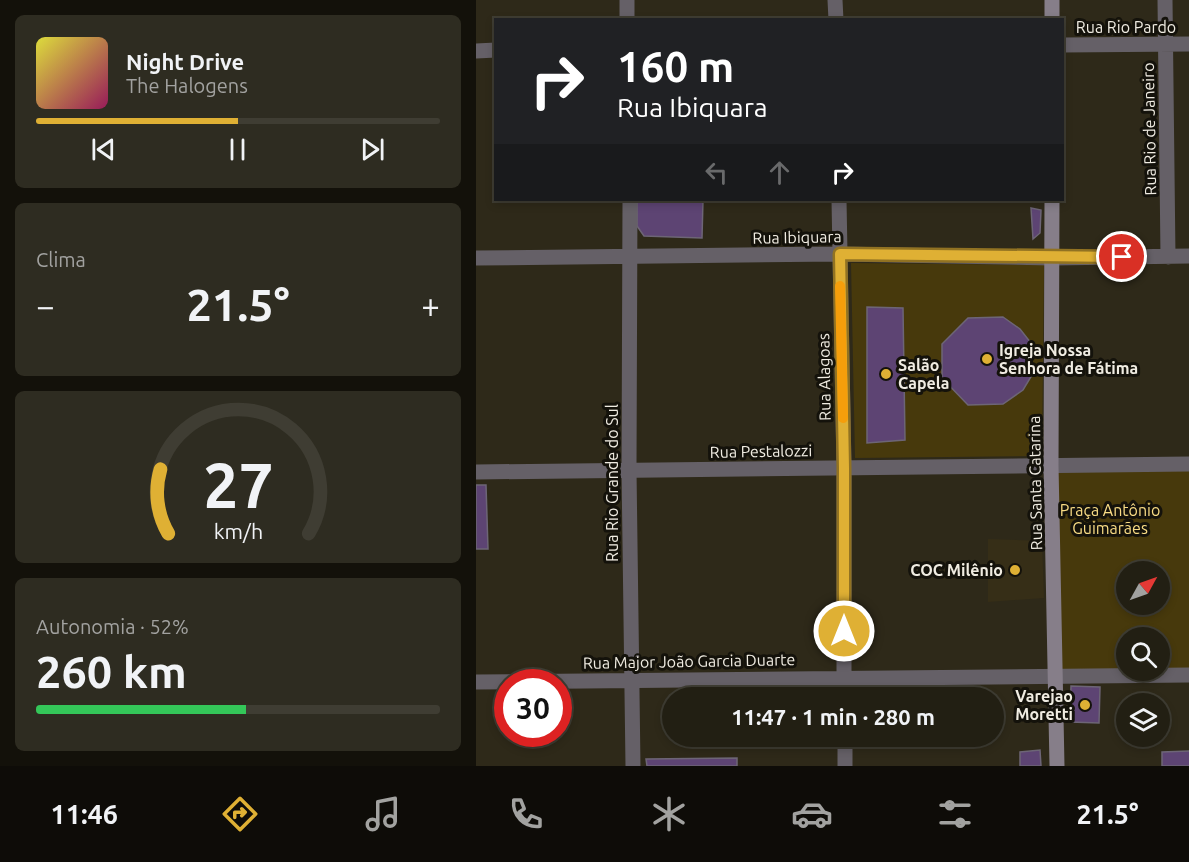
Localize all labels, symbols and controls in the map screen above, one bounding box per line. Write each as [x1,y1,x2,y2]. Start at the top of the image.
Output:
street label: Rua Rio Pardo [1076,18,1176,36]
icon: right [518,42,596,120]
text: 160 m [617,43,734,90]
text: Night Drive [126,49,244,74]
street label: Rua Rio de Janeiro [1139,62,1159,196]
text: The Halogens [126,74,248,97]
text: Rua Ibiquara [617,92,768,122]
icon: previous [87,133,120,166]
icon: pause [221,133,254,166]
icon: next [356,133,389,166]
icon: left [700,156,733,189]
icon: ahead [763,156,796,189]
icon: right [826,156,859,189]
street label: Rua Ibiquara [752,227,842,247]
pin [1096,231,1147,282]
icon: arrive [1105,240,1138,273]
text: Clima [36,248,86,271]
text: 21.5° [186,279,290,330]
text: − [36,287,55,324]
text: + [421,287,440,324]
street label: Rua Alagoas [814,333,834,421]
place label: Igreja Nossa Senhora de Fátima [999,341,1138,377]
marker: Igreja Nossa Senhora de Fátima [980,352,994,366]
place label: Salão Capela [898,356,950,392]
marker: Salão Capela [879,367,893,381]
street label: Rua Rio Grande do Sul [603,404,621,562]
street label: Rua Santa Catarina [1025,415,1045,551]
street label: Rua Pestalozzi [710,441,812,461]
text: 27 [203,450,273,520]
park label: Praça Antônio Guimarães [1060,501,1160,537]
text: km/h [213,519,263,543]
place label: COC Milênio [910,561,1003,579]
north arrow [1116,561,1170,615]
map controls [1116,561,1170,747]
marker: COC Milênio [1008,563,1022,577]
position arrow [812,599,876,663]
text: Autonomia · 52% [36,615,189,638]
button: search [1116,627,1170,681]
text: 260 km [36,646,187,697]
street label: Rua Major João Garcia Duarte [583,650,795,672]
speed limit sign: 30 [494,669,572,747]
place label: Varejao Moretti [1015,687,1073,723]
button: layers [1116,693,1170,747]
marker: Varejao Moretti [1078,698,1092,712]
text: 11:47 · 1 min · 280 m [731,704,935,729]
icon: directions [219,793,261,835]
icon: music [362,793,404,835]
icon: phone [505,793,547,835]
icon: climate [648,793,690,835]
icon: car [791,793,833,835]
icon: filters [934,793,976,835]
text: 11:46 [50,799,118,829]
text: 21.5° [1077,799,1138,829]

